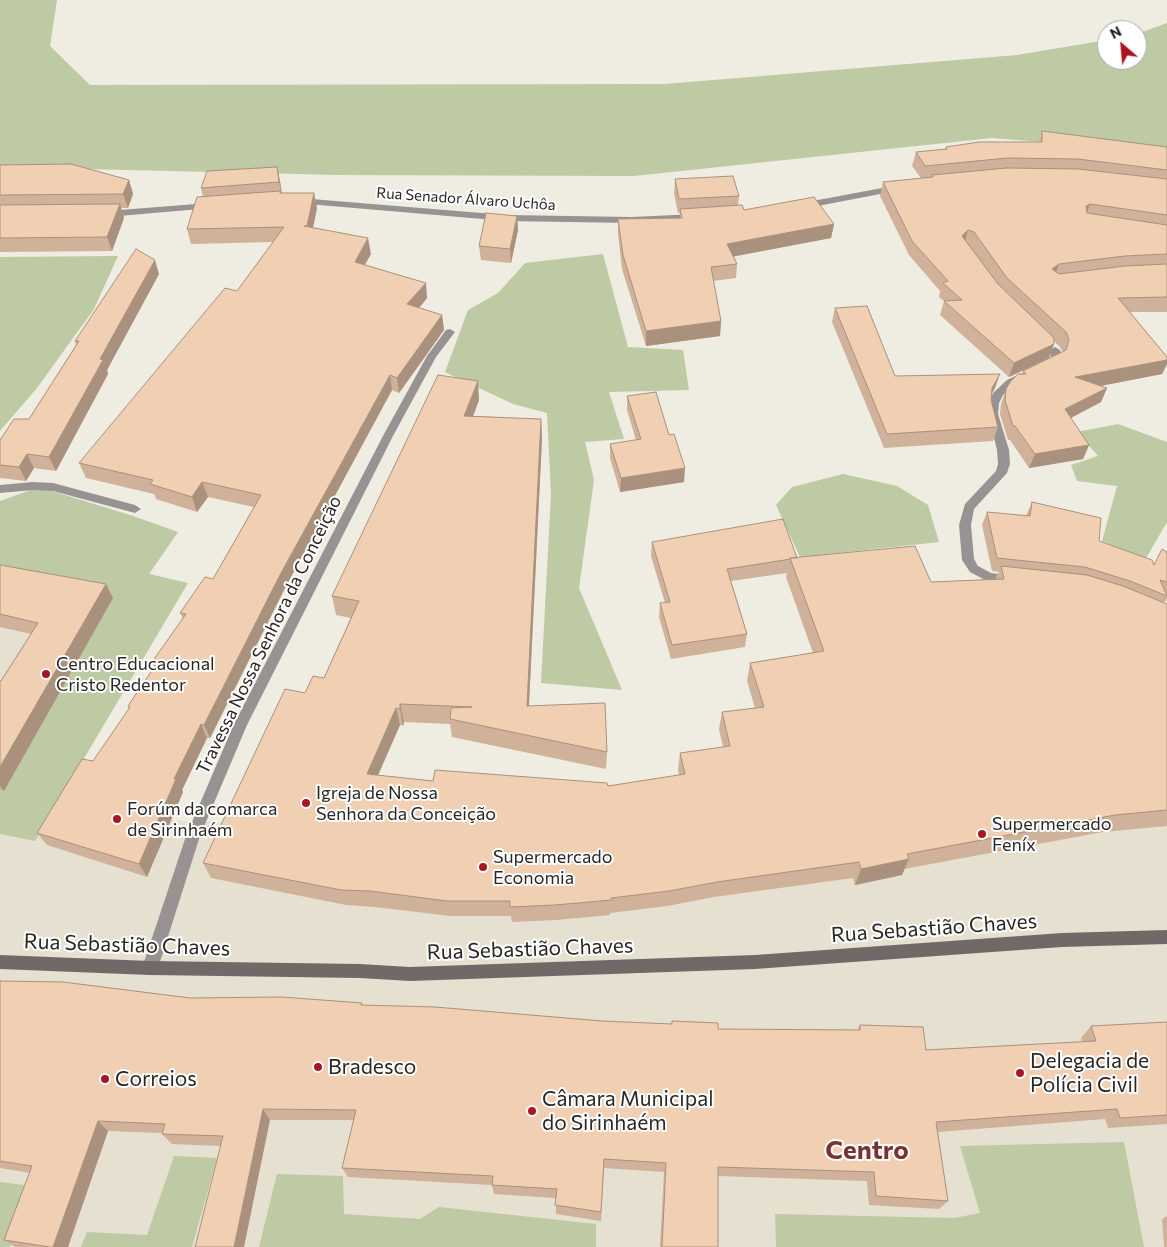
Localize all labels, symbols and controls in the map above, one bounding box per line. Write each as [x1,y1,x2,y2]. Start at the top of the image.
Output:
north arrow [1097,20,1147,70]
text: N [1107,22,1124,42]
street label: Rua Senador Álvaro Uchôa [376,184,556,214]
street label: Travessa Nossa Senhora da Conceição [192,492,346,778]
place label: Centro Educacional Cristo Redentor [56,653,215,696]
marker: Centro Educacional Cristo Redentor [40,668,52,680]
place label: Igreja de Nossa Senhora da Conceição [316,782,496,824]
marker: Igreja de Nossa Senhora da Conceição [300,797,312,809]
place label: Forúm da comarca de Sirinhaém [127,798,277,841]
marker: Forúm da comarca de Sirinhaém [111,813,123,825]
place label: Supermercado Feníx [992,813,1111,856]
marker: Supermercado Feníx [976,828,988,840]
place label: Supermercado Economia [493,846,612,889]
marker: Supermercado Economia [477,861,489,873]
street label: Rua Sebastião Chaves [830,908,1038,948]
street label: Rua Sebastião Chaves [23,929,231,961]
street label: Rua Sebastião Chaves [426,933,634,965]
place label: Delegacia de Polícia Civil [1030,1048,1149,1098]
place label: Bradesco [328,1054,416,1080]
marker: Bradesco [312,1061,324,1073]
place label: Correios [115,1066,197,1092]
marker: Delegacia de Polícia Civil [1014,1067,1026,1079]
marker: Correios [99,1073,111,1085]
place label: Câmara Municipal do Sirinhaém [542,1086,713,1136]
marker: Câmara Municipal do Sirinhaém [526,1105,538,1117]
district label: Centro [825,1134,909,1166]

